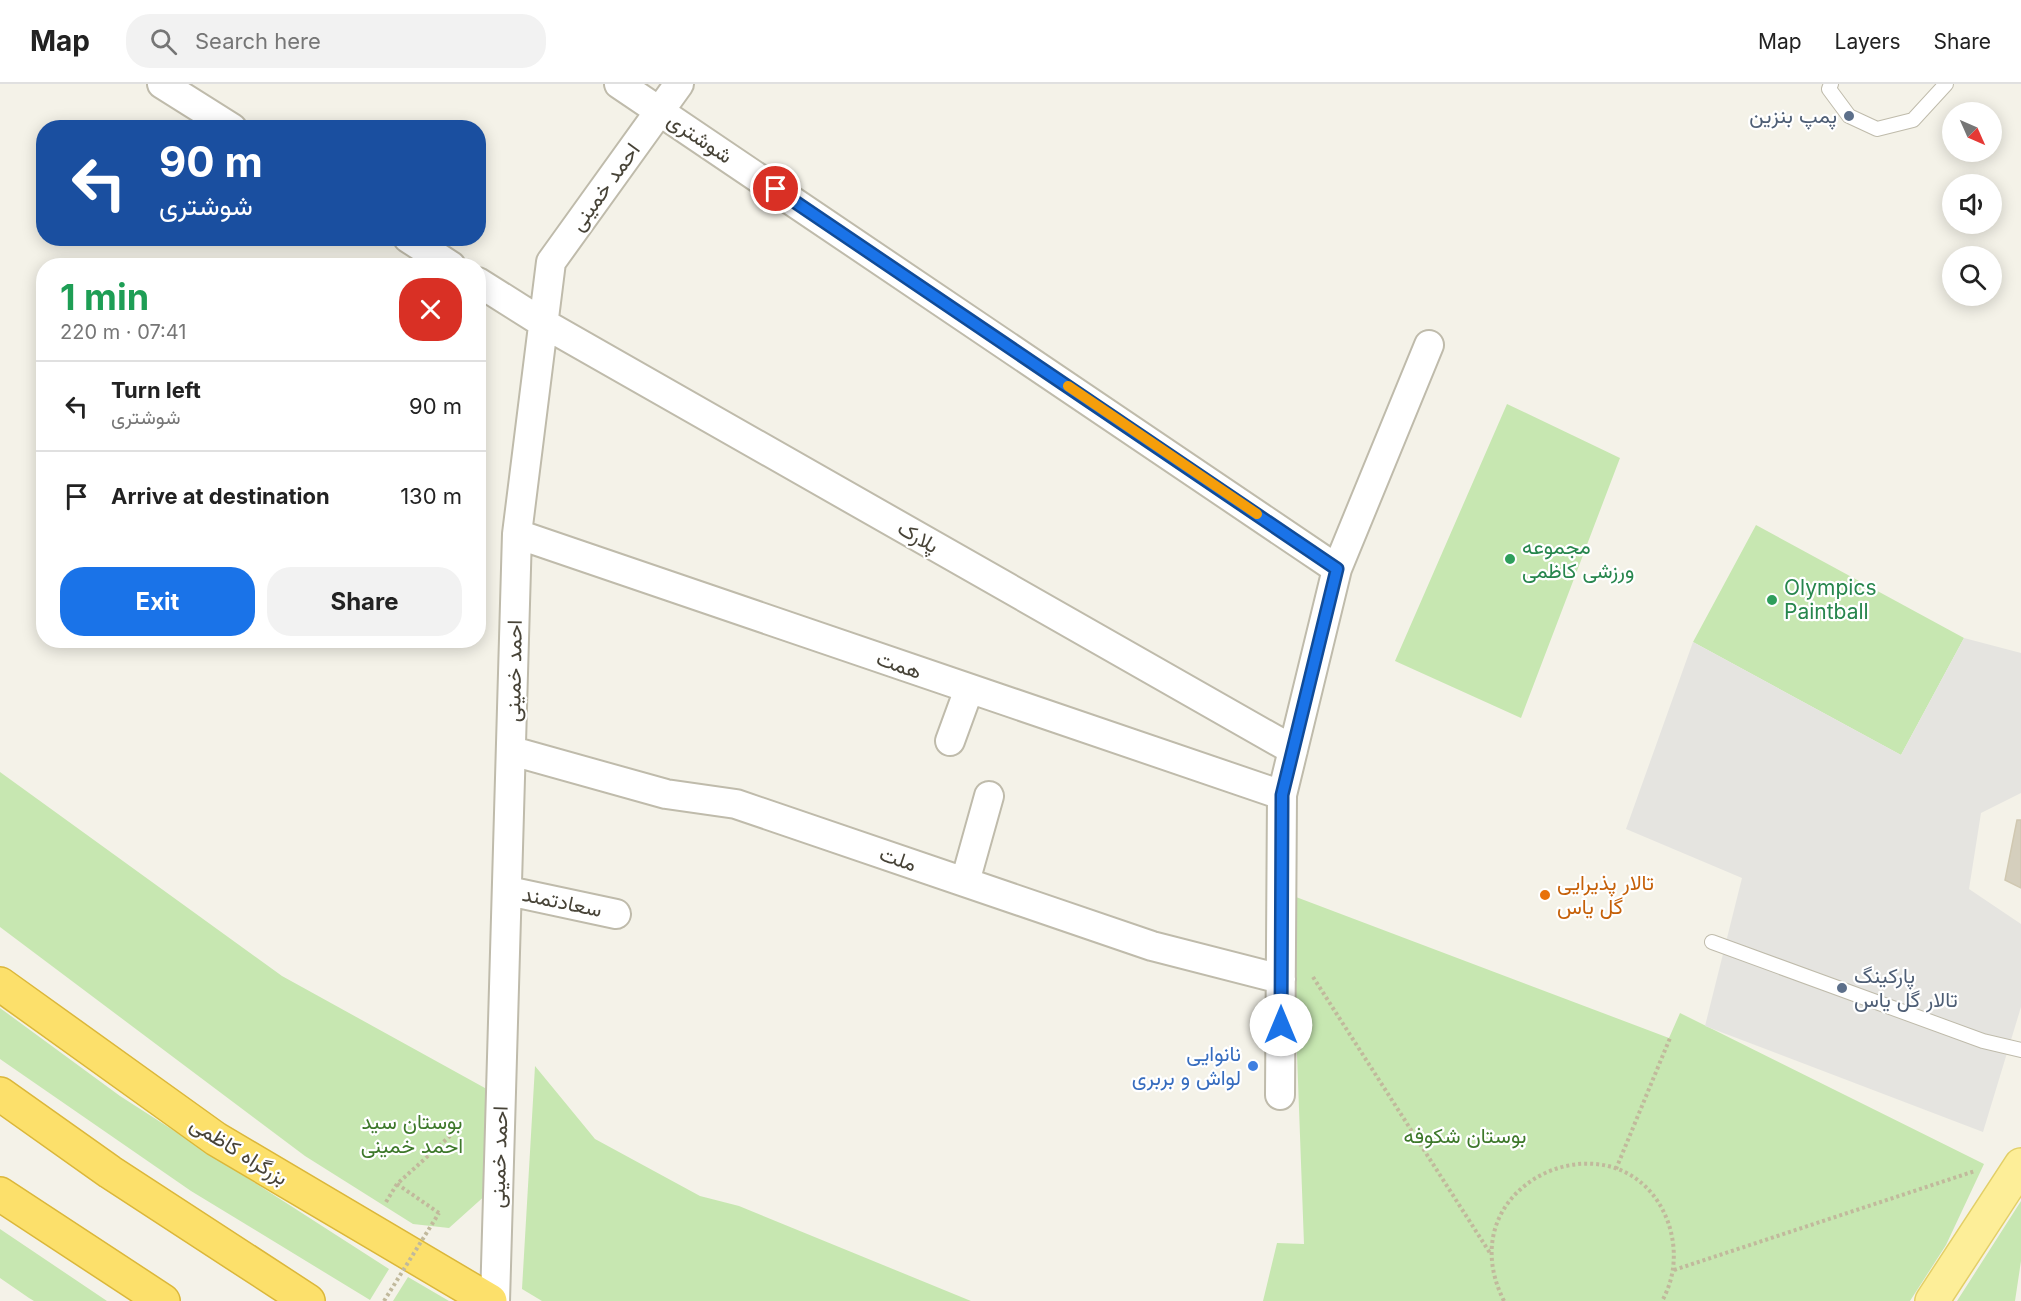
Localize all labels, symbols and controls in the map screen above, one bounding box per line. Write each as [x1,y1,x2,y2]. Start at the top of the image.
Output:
search box [126,14,546,68]
text: Map [30,24,90,58]
icon: search [147,25,180,58]
text: Search here [195,28,321,54]
text: Map [1758,29,1802,54]
text: Layers [1835,29,1901,54]
text: Share [1934,29,1991,54]
north arrow [1942,102,2002,162]
map controls [1942,102,2002,306]
place label: پمپ بنزین [1749,103,1837,130]
street label: شوشتری [663,107,737,169]
marker: پمپ بنزین [1842,109,1856,123]
text: 90 m [159,136,263,187]
street label: احمد خمینی [564,138,645,236]
icon: left [60,144,138,222]
pin [750,163,801,214]
icon: arrive [759,172,792,205]
button: sound [1942,174,2002,234]
text: شوشتری [159,189,253,222]
button: search [1942,246,2002,306]
text: 1 min [60,275,149,319]
button: close [399,278,462,341]
text: 220 m · 07:41 [60,320,186,344]
text: Turn left [111,377,201,403]
icon: left [60,390,93,423]
text: 90 m [409,393,462,419]
text: شوشتری [111,405,180,429]
icon: arrive [60,480,93,513]
text: Arrive at destination [111,483,330,509]
text: 130 m [400,483,462,509]
street label: پلارک [892,515,943,560]
place label: مجموعه ورزشی کاظمی [1522,534,1634,584]
marker: مجموعه ورزشی کاظمی [1503,552,1517,566]
button: Exit [60,567,255,636]
button: Share [267,567,462,636]
place label: Olympics Paintball [1784,575,1876,624]
marker: Olympics Paintball [1765,593,1779,607]
street label: احمد خمینی [500,620,527,722]
street label: همت [873,645,925,684]
street label: ملت [876,841,920,876]
place label: تالار پذیرایی گل یاس [1557,870,1654,919]
street label: سعادتمند [520,881,604,922]
marker: تالار پذیرایی گل یاس [1538,888,1552,902]
place label: پارکینگ تالار گل یاس [1854,963,1958,1013]
marker: پارکینگ تالار گل یاس [1835,981,1849,995]
position arrow [1249,993,1313,1057]
place label: نانوایی لواش و بربری [1132,1041,1241,1091]
marker: نانوایی لواش و بربری [1246,1059,1260,1073]
street label: احمد خمینی [484,1105,513,1209]
park label: بوستان سید احمد خمینی [361,1109,463,1158]
street label: بزرگراه کاظمی [185,1111,293,1191]
park label: بوستان شکوفه [1404,1123,1526,1149]

